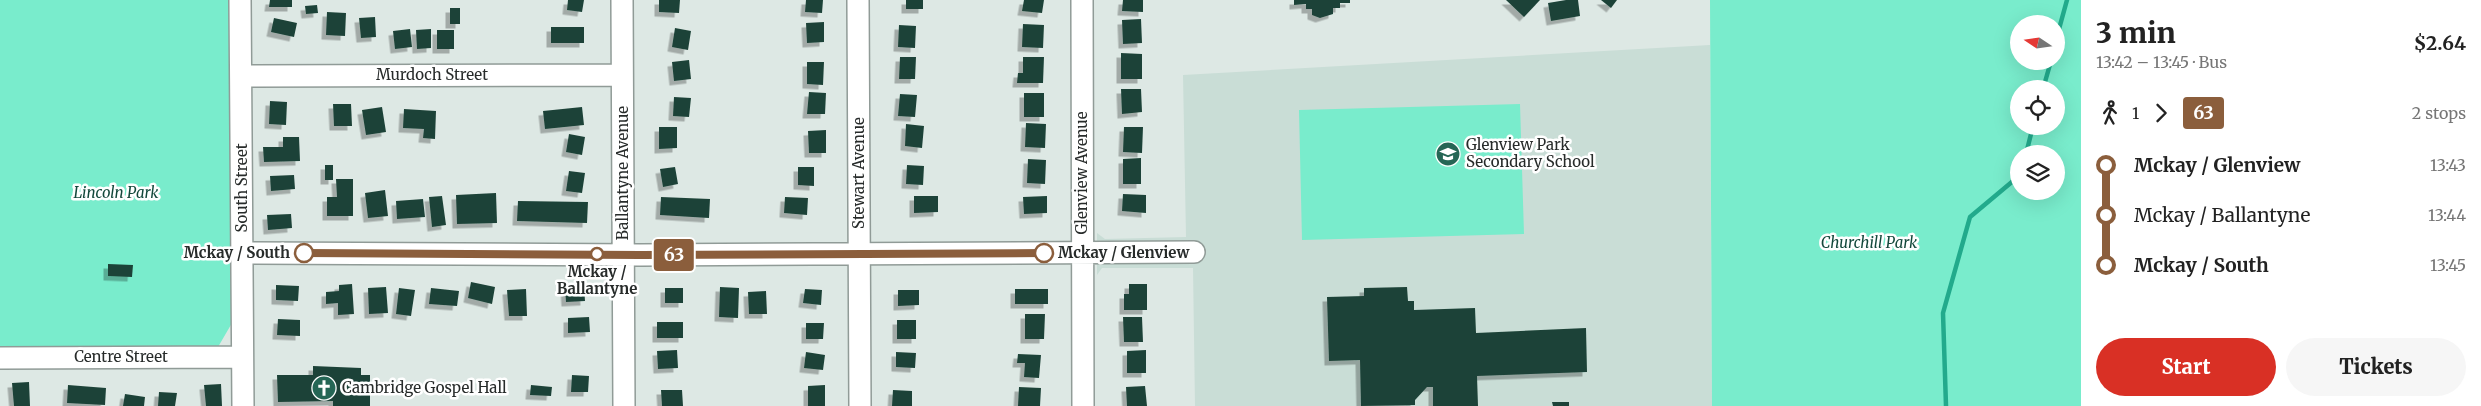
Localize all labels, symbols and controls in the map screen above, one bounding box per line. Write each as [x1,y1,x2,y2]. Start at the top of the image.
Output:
north arrow [2010,15,2065,70]
map controls [2010,15,2065,200]
text: 3 min [2096,15,2176,51]
text: $2.64 [2414,31,2466,55]
text: 13:42 – 13:45 · Bus [2096,52,2227,72]
street label: Murdoch Street [376,65,488,84]
button: locate [2010,80,2065,135]
icon: walk [2096,99,2124,127]
icon: forward [2147,99,2175,127]
text: 63 [2193,101,2214,124]
text: 1 [2132,103,2139,123]
text: 2 stops [2412,103,2466,123]
street label: Ballantyne Avenue [613,106,632,240]
street label: Glenview Avenue [1072,111,1091,235]
street label: Stewart Avenue [849,117,868,229]
place label: Glenview Park Secondary School [1466,135,1595,171]
school or university icon: Glenview Park Secondary School [1435,141,1461,167]
street label: South Street [232,143,251,233]
button: layers [2010,145,2065,200]
text: Mckay / Glenview [2134,153,2300,177]
text: 13:43 [2430,155,2466,175]
park label: Lincoln Park [74,183,159,202]
text: Mckay / Ballantyne [2134,203,2310,227]
text: 13:44 [2428,205,2466,225]
park label: Churchill Park [1821,233,1918,252]
line badge: 63 [652,239,696,271]
place label: Mckay / South [184,243,290,262]
marker: Mckay / South [294,243,314,263]
text: 63 [664,243,684,266]
marker: Mckay / Glenview [1034,243,1054,263]
place label: Mckay / Glenview [1058,243,1190,262]
marker: Mckay / Ballantyne [590,247,604,261]
text: Mckay / South [2134,253,2269,277]
text: 13:45 [2430,255,2466,275]
place label: Mckay / Ballantyne [557,262,637,298]
button: Start [2096,338,2276,396]
button: Tickets [2286,338,2466,396]
street label: Centre Street [74,347,168,366]
church icon: Cambridge Gospel Hall [311,375,337,401]
place label: Cambridge Gospel Hall [342,378,507,397]

